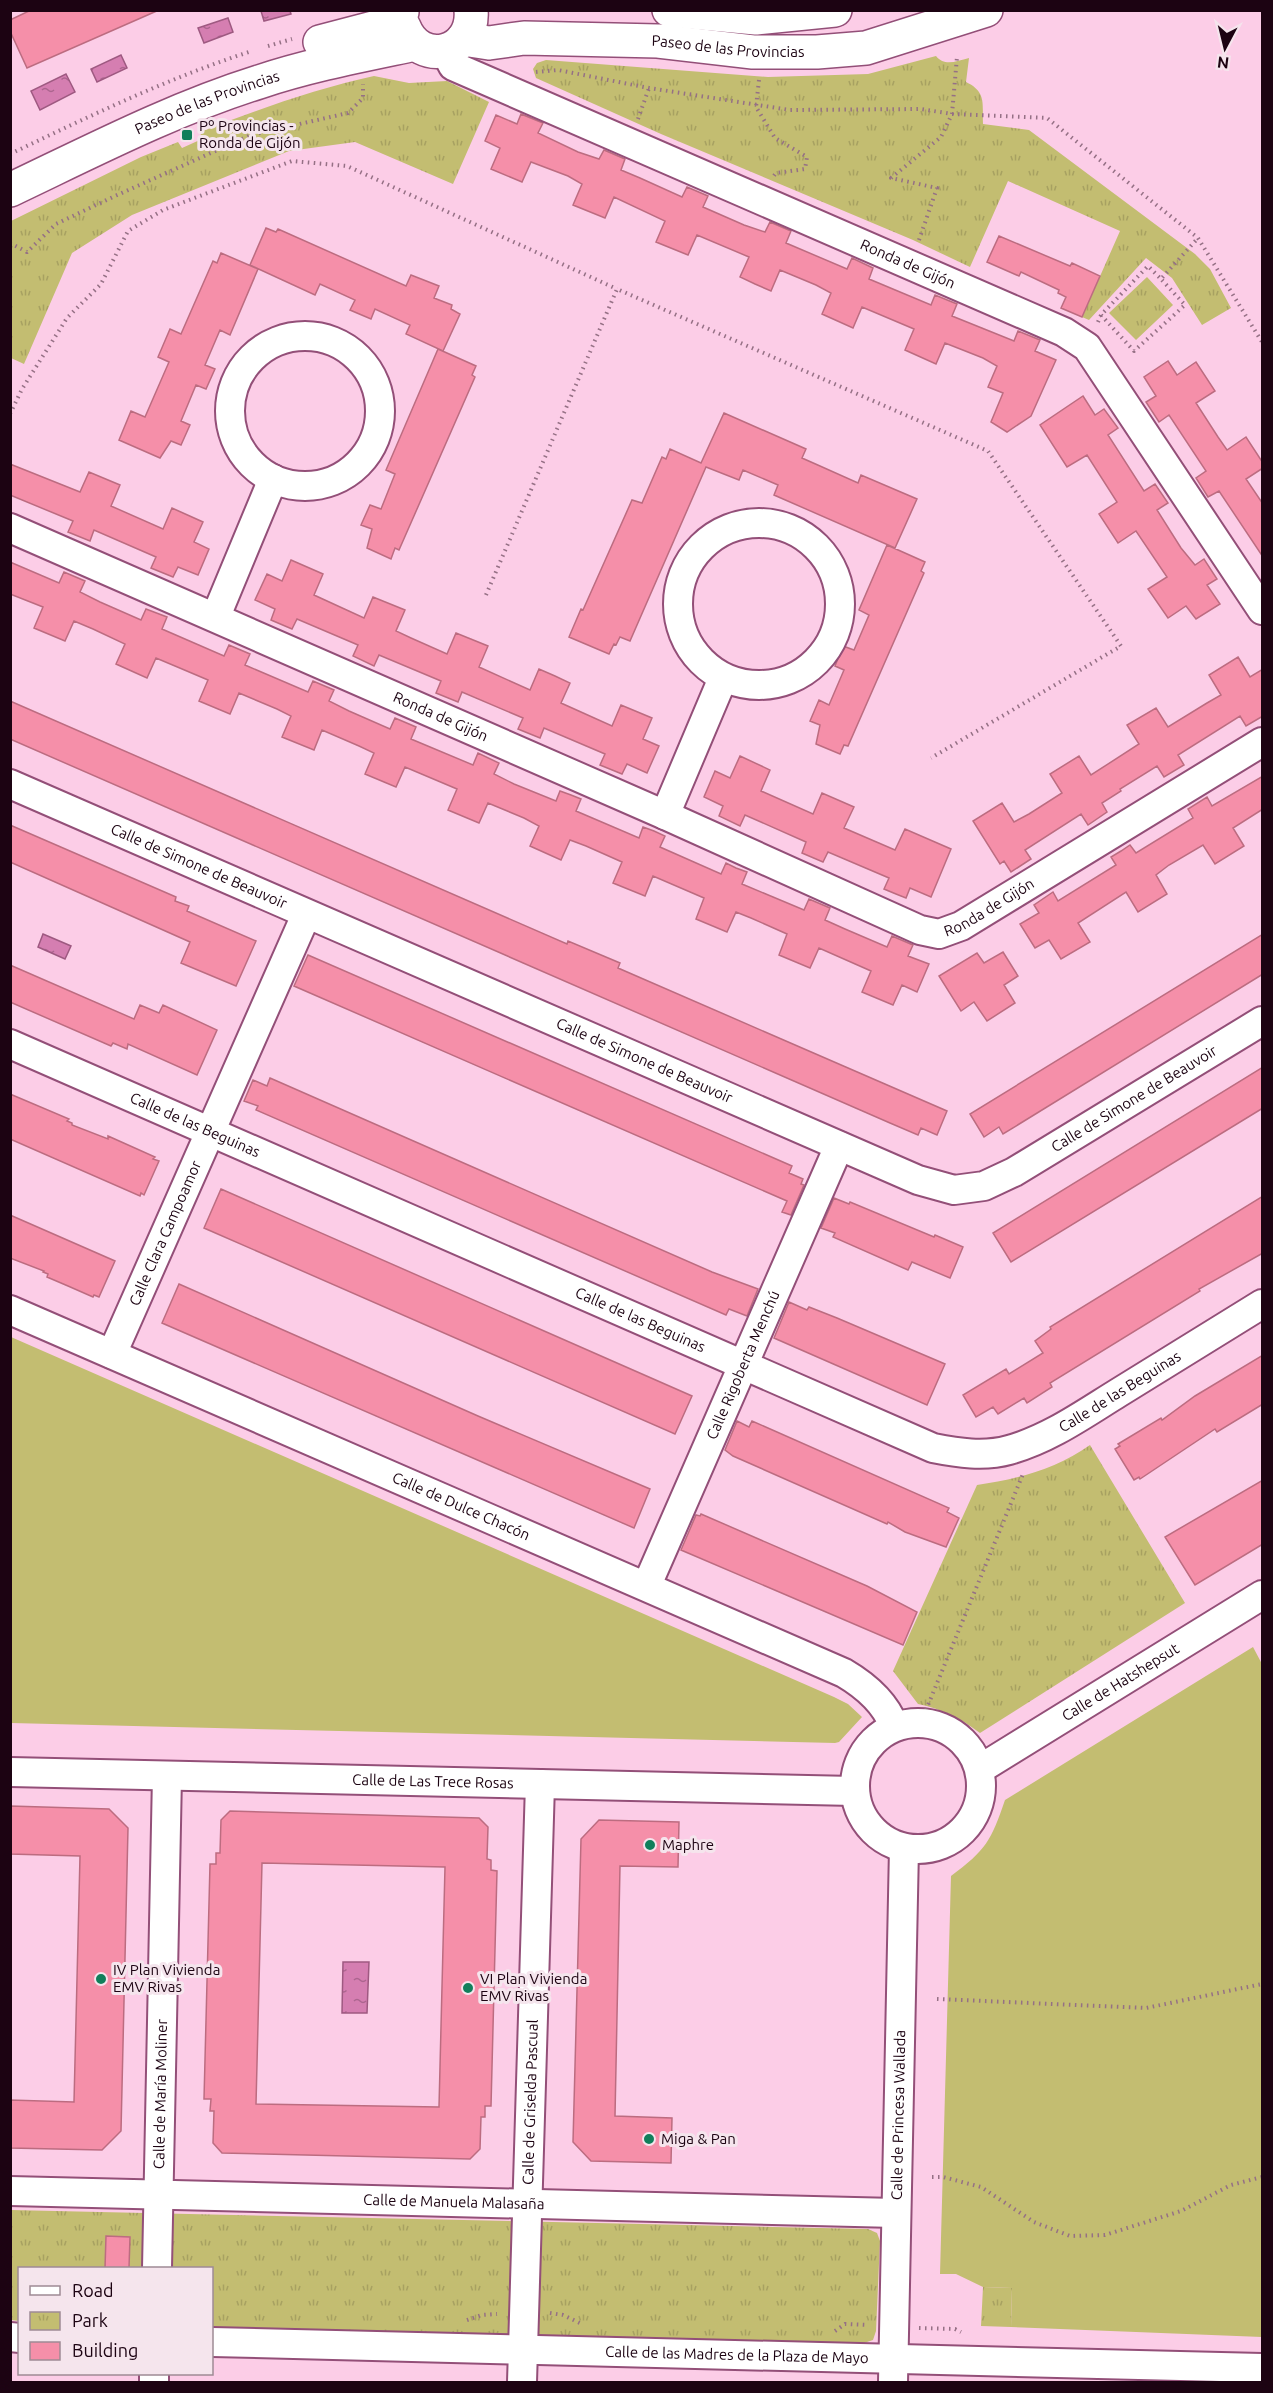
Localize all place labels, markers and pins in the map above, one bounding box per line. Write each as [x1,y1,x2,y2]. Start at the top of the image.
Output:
place label: Pº Provincias - Ronda de Gijón [199,117,301,151]
marker: Pº Provincias - Ronda de Gijón [180,128,194,142]
place label: Maphre [662,1836,714,1853]
marker: Maphre [643,1838,657,1852]
place label: IV Plan Vivienda EMV Rivas [113,1961,220,1995]
place label: VI Plan Vivienda EMV Rivas [480,1970,587,2004]
marker: IV Plan Vivienda EMV Rivas [94,1972,108,1986]
marker: VI Plan Vivienda EMV Rivas [461,1981,475,1995]
place label: Miga & Pan [661,2130,736,2147]
marker: Miga & Pan [642,2132,656,2146]

